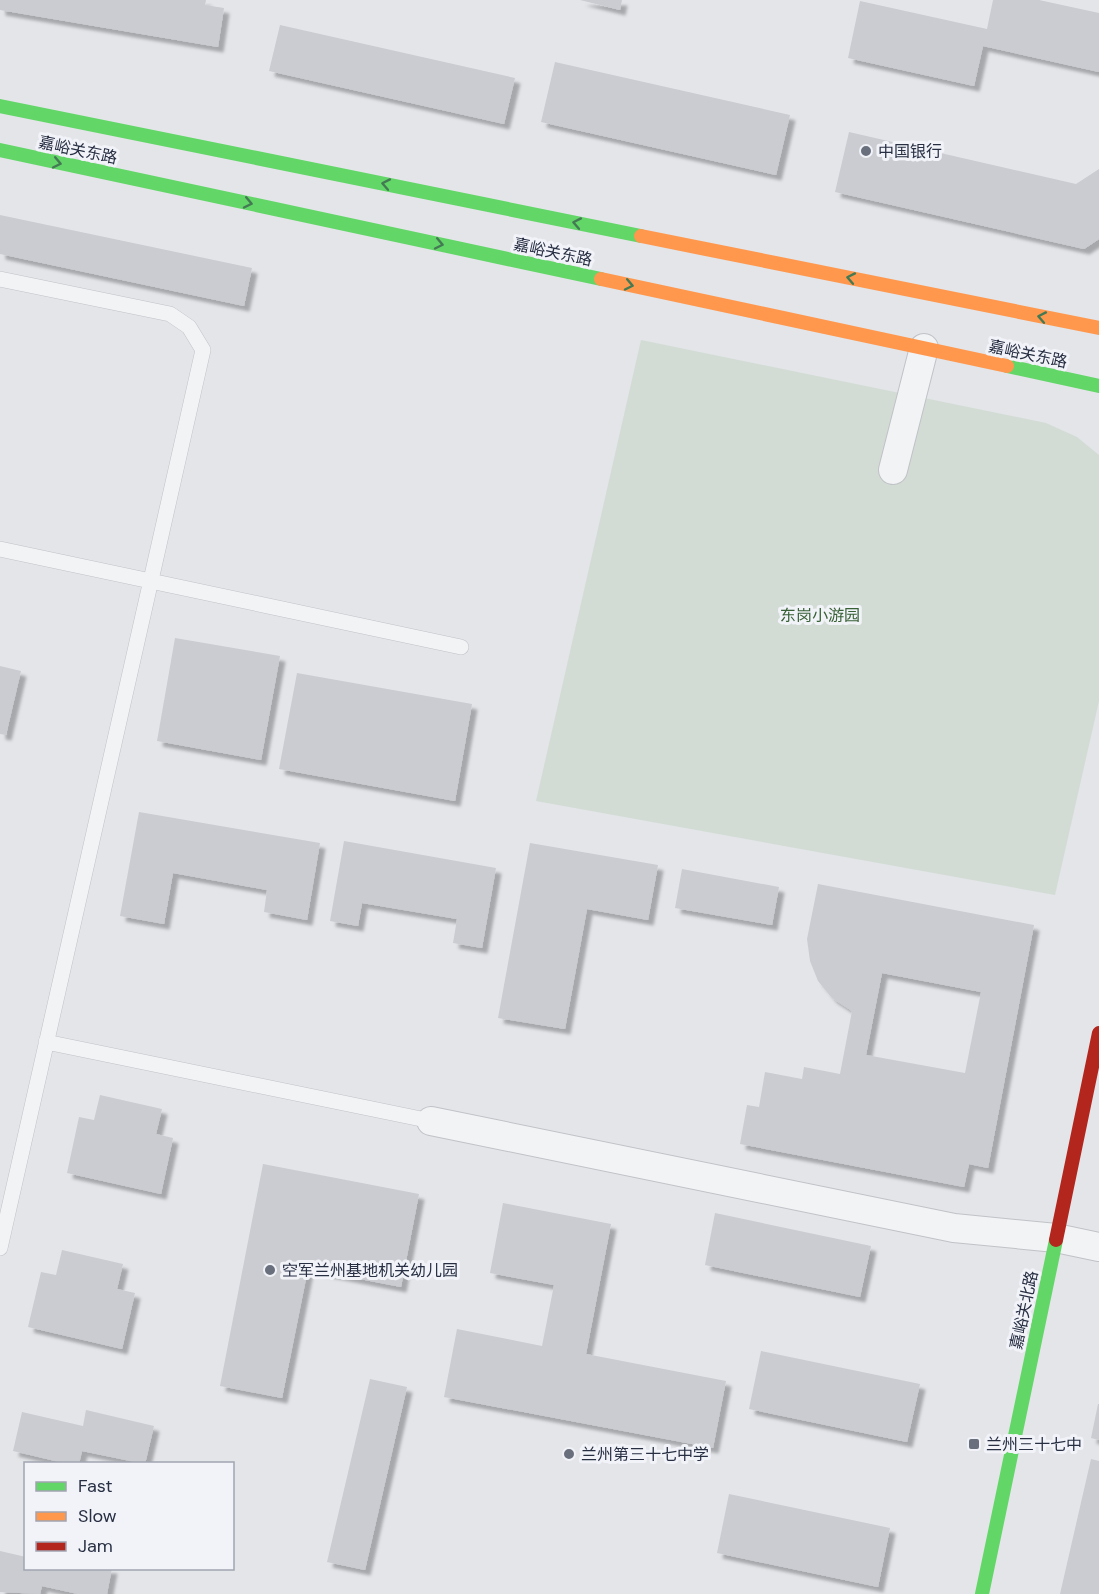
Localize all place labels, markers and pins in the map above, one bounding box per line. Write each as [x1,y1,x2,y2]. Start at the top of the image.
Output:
place label: 中国银行 [878,141,942,162]
marker: 中国银行 [859,144,873,158]
place label: 空军兰州基地机关幼儿园 [282,1260,458,1281]
marker: 空军兰州基地机关幼儿园 [263,1263,277,1277]
place label: 兰州三十七中 [986,1434,1082,1455]
marker: 兰州三十七中 [967,1437,981,1451]
place label: 兰州第三十七中学 [581,1444,709,1465]
marker: 兰州第三十七中学 [562,1447,576,1461]

